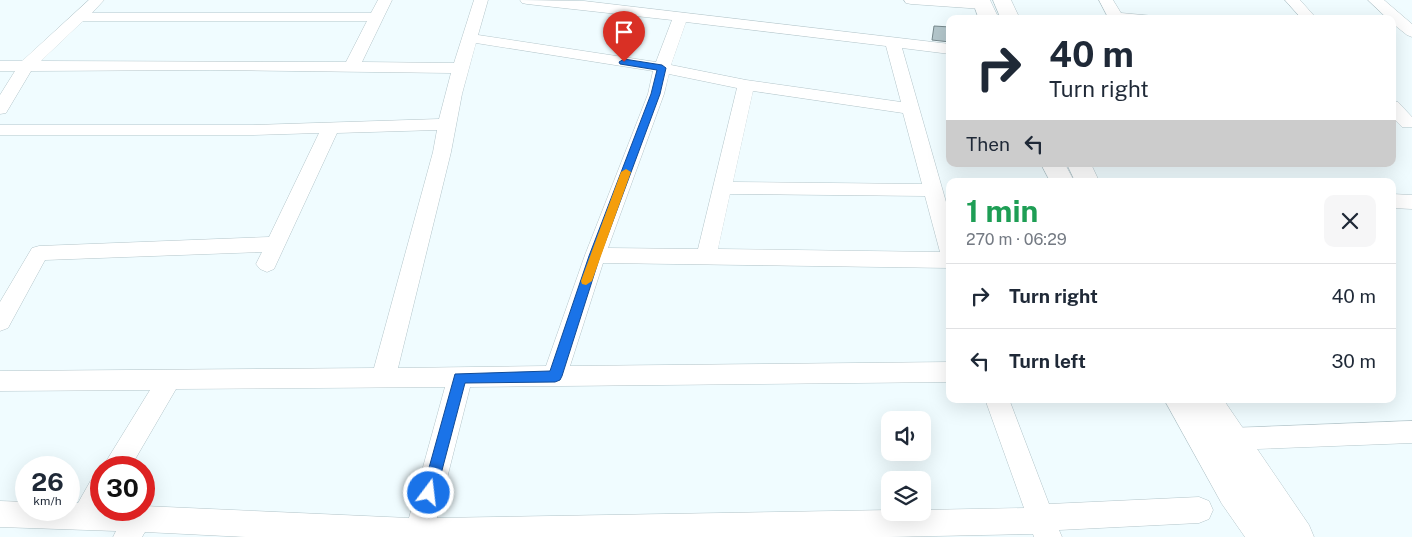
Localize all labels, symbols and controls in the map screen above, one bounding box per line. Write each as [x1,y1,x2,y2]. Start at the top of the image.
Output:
pin [603,11,645,62]
icon: arrive [610,18,638,46]
text: 40 m [1049,34,1134,75]
icon: right [966,35,1031,100]
text: Turn right [1049,76,1149,102]
icon: left [1020,130,1048,158]
text: Then [966,133,1010,155]
text: 1 min [966,193,1038,229]
button: close [1324,195,1376,247]
text: 270 m · 06:29 [966,230,1067,249]
icon: right [966,282,994,310]
text: Turn right [1009,285,1098,307]
text: 40 m [1331,285,1376,307]
icon: left [966,347,994,375]
text: Turn left [1009,350,1086,372]
text: 30 m [1331,350,1376,372]
map controls [881,411,931,521]
button: sound [881,411,931,461]
speed limit sign: 30 [90,456,155,521]
position arrow [402,466,454,518]
text: 26 [31,467,64,497]
button: layers [881,471,931,521]
text: km/h [33,494,62,508]

